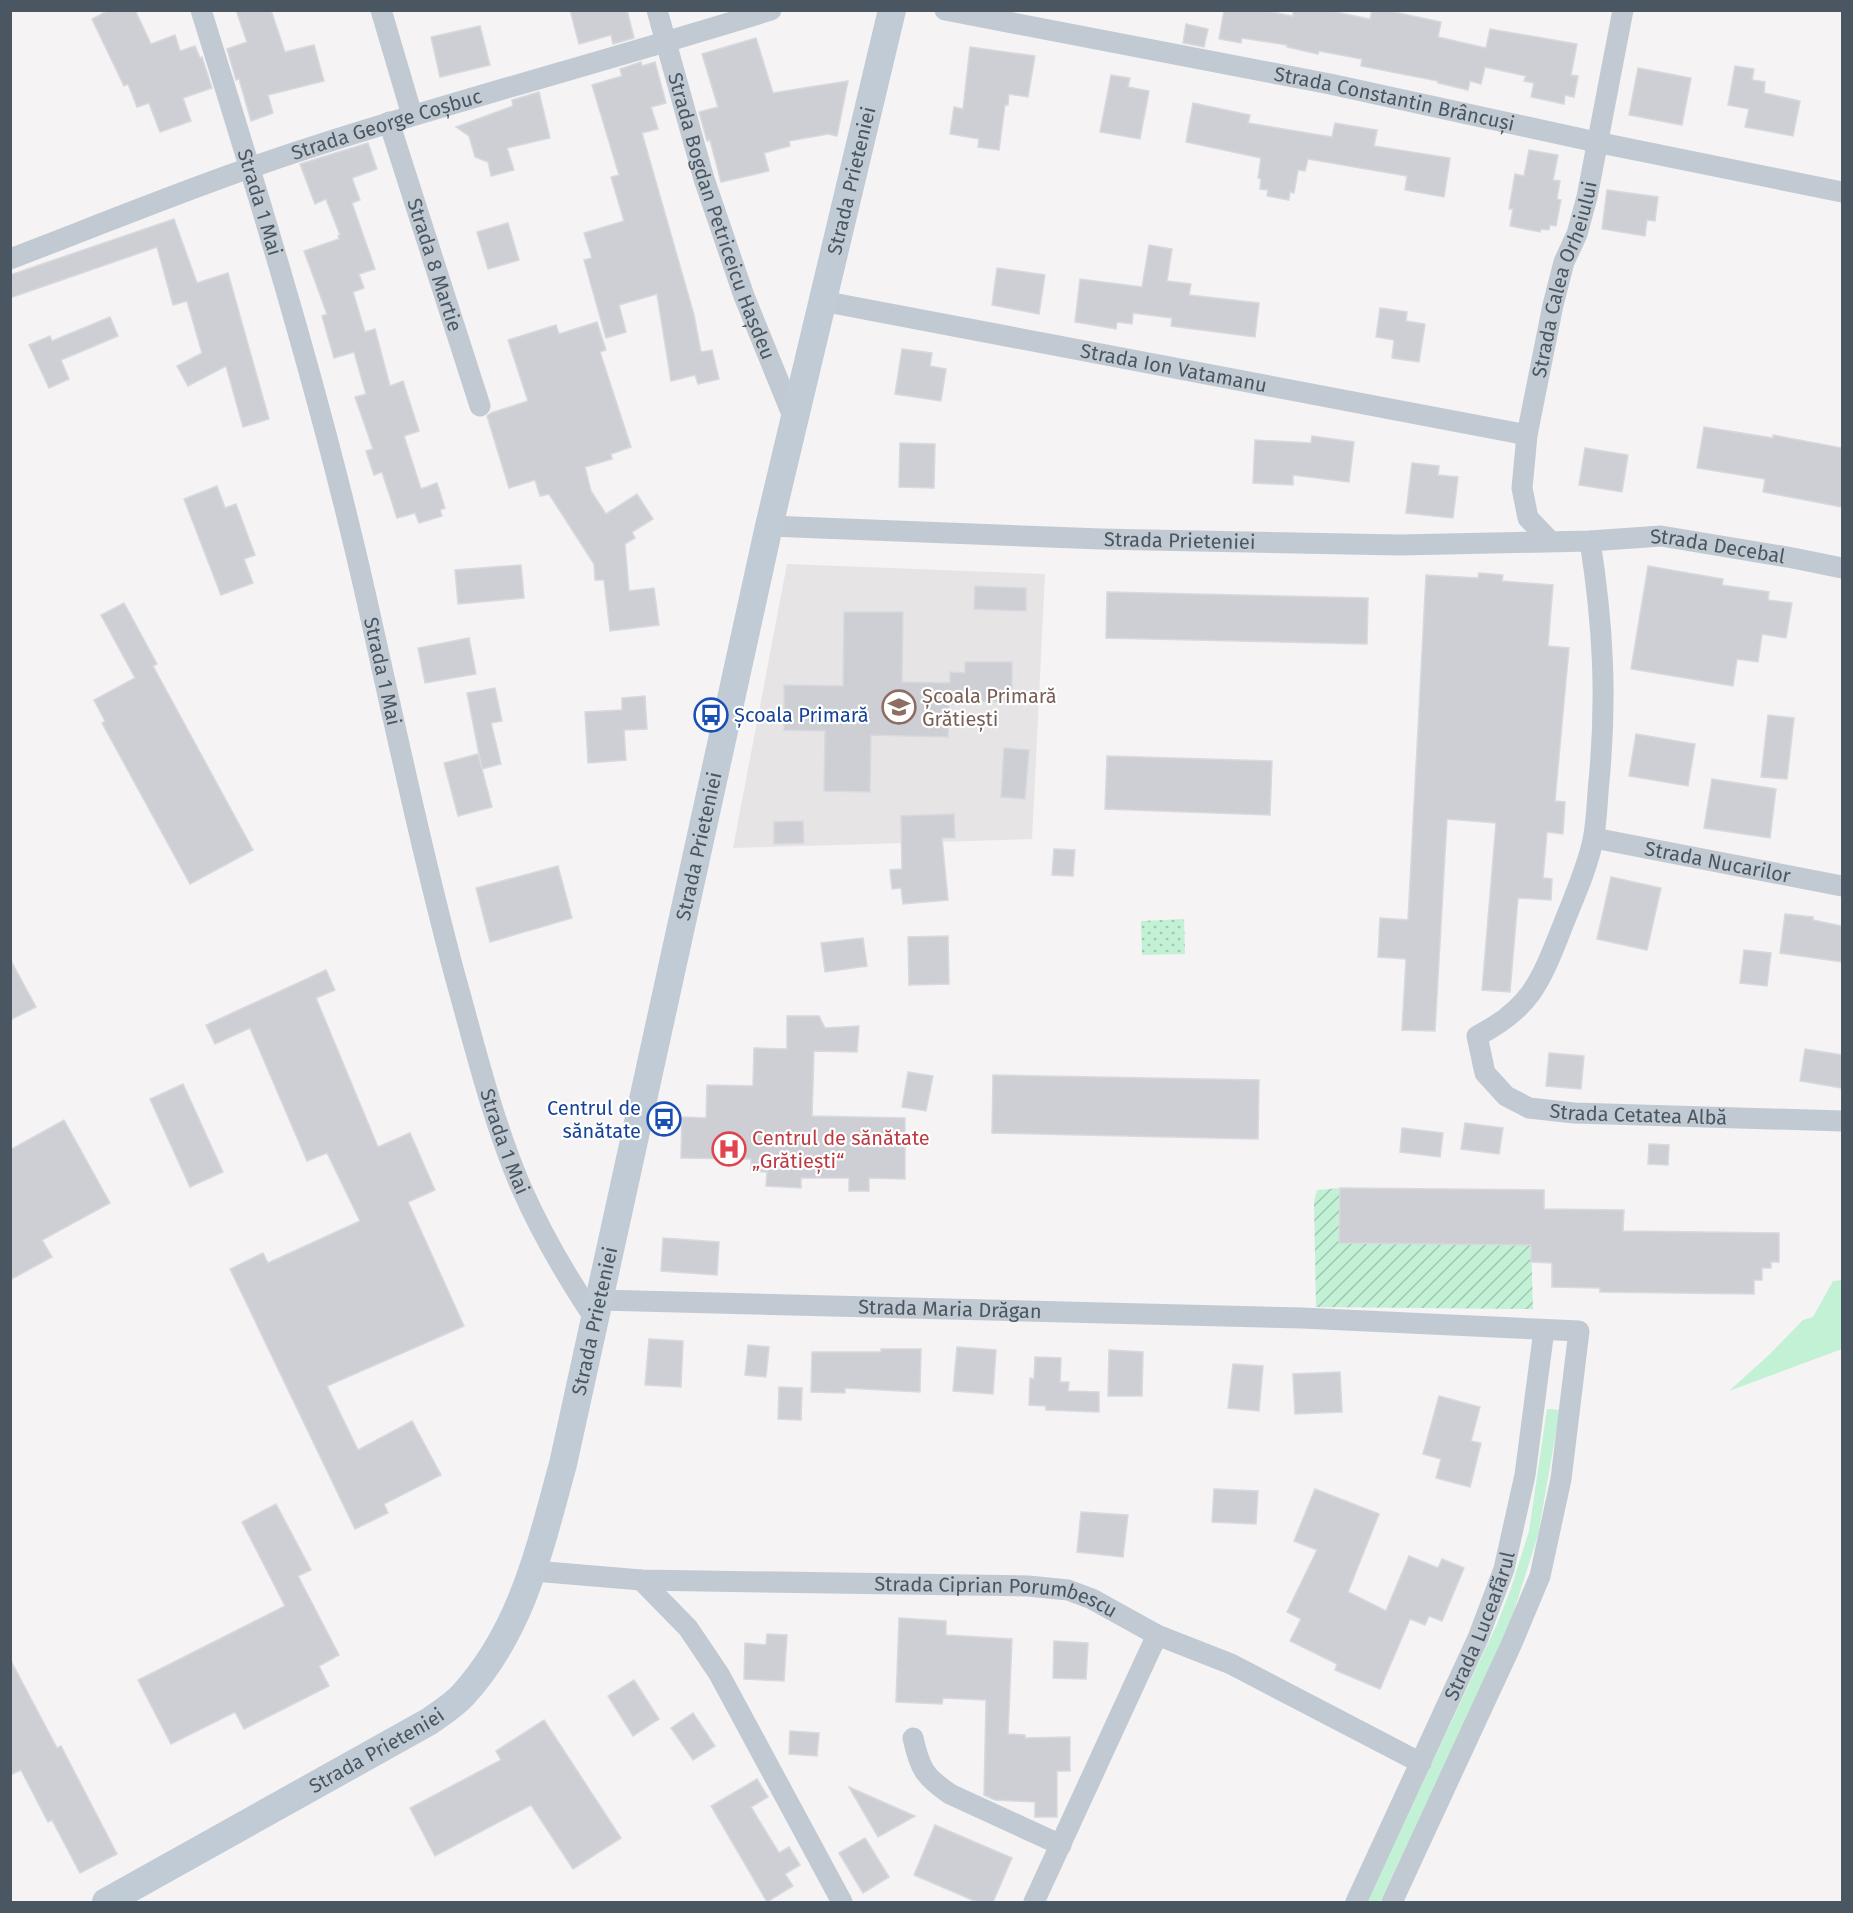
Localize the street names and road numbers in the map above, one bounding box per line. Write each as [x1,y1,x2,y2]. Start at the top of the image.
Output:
street label: Strada Constantin Brâncuși [1272,62,1517,136]
street label: Strada Bogdan Petriceicu Hașdeu [663,70,780,363]
street label: Strada George Coșbuc [288,84,485,165]
street label: Strada Prieteniei [822,104,881,257]
street label: Strada 1 Mai [233,146,287,258]
street label: Strada Calea Orheiului [1527,179,1602,380]
street label: Strada 8 Martie [402,195,467,334]
street label: Strada Ion Vatamanu [1078,338,1269,397]
street label: Strada Decebal [1649,524,1787,569]
street label: Strada Prieteniei [1104,527,1256,554]
street label: Strada 1 Mai [359,615,406,728]
street label: Strada Prieteniei [671,770,727,923]
street label: Strada Nucarilor [1643,836,1793,888]
street label: Strada 1 Mai [475,1086,535,1198]
street label: Strada Cetatea Albă [1548,1098,1728,1130]
street label: Strada Prieteniei [566,1244,622,1398]
street label: Strada Maria Drăgan [858,1295,1042,1323]
street label: Strada Luceafărul [1439,1549,1520,1704]
street label: Strada Ciprian Porumbescu [874,1572,1122,1623]
street label: Strada Prieteniei [305,1703,449,1798]

